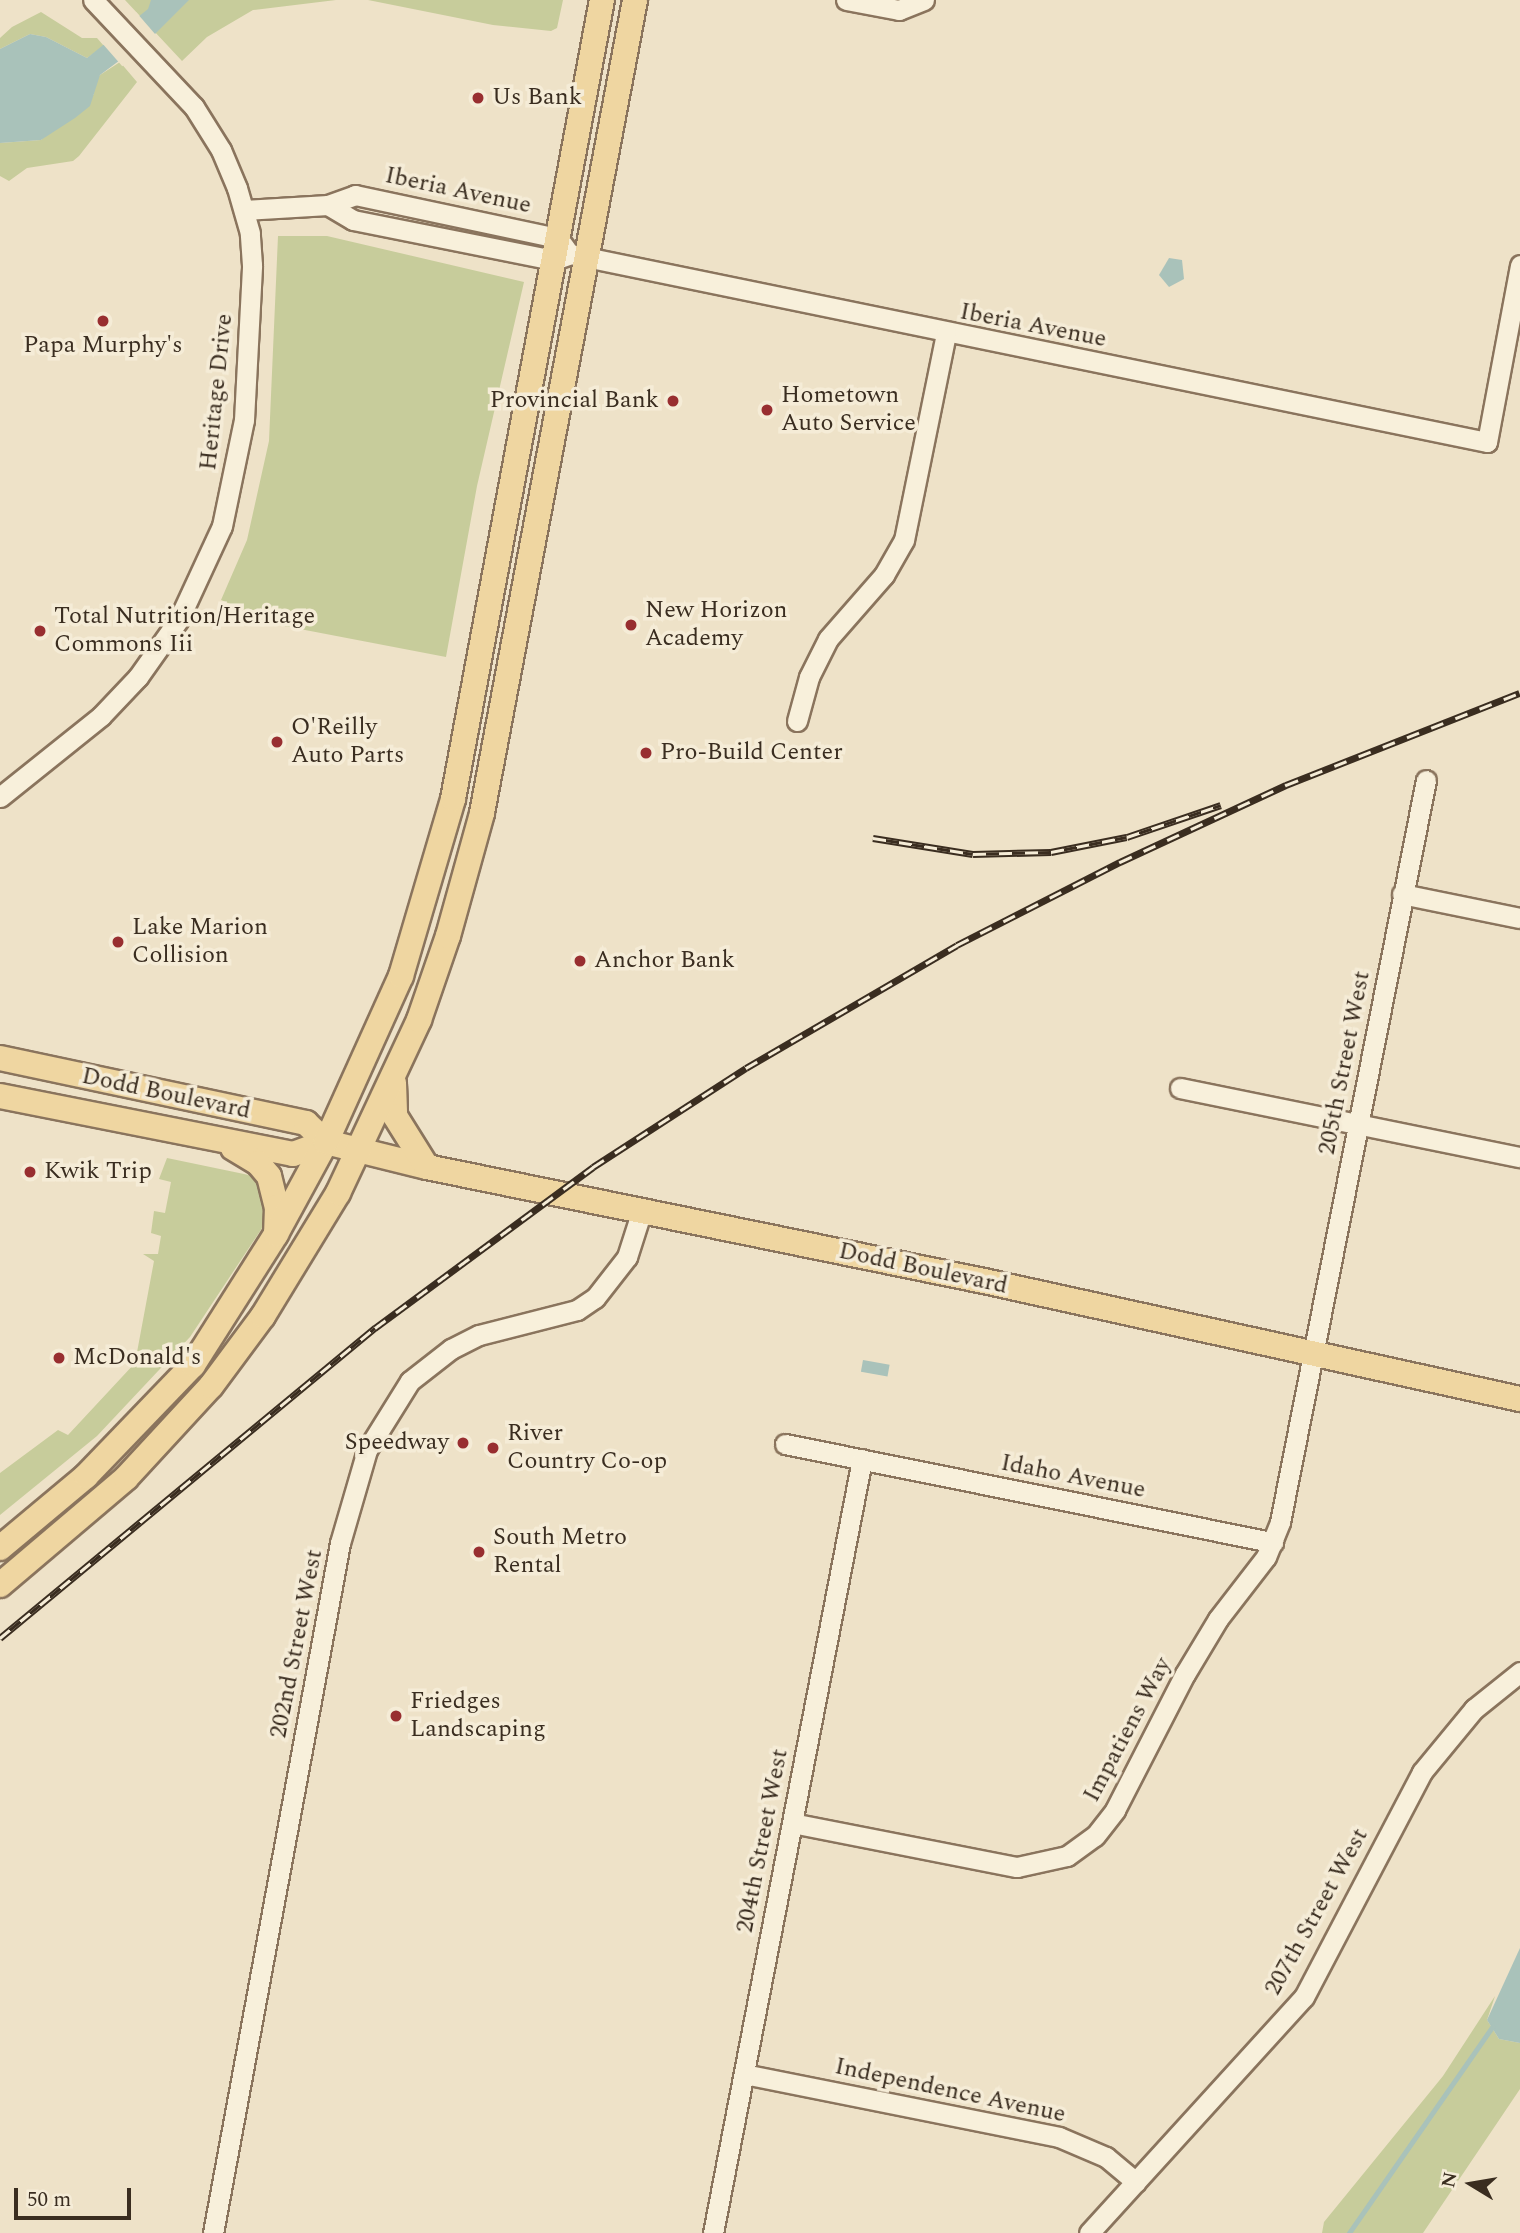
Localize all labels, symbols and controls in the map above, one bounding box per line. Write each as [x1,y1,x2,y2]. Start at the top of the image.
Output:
place label: Us Bank [492,84,582,112]
marker: Us Bank [470,90,486,106]
street label: Iberia Avenue [382,161,534,221]
street label: Iberia Avenue [957,298,1109,354]
street label: Heritage Drive [194,312,240,472]
marker: Papa Murphy's [95,313,111,329]
place label: Papa Murphy's [23,332,183,360]
place label: Hometown Auto Service [781,382,916,438]
place label: Provincial Bank [490,387,659,415]
marker: Provincial Bank [665,393,681,409]
marker: Hometown Auto Service [759,402,775,418]
place label: New Horizon Academy [645,597,788,653]
place label: Total Nutrition/Heritage Commons Iii [54,603,315,659]
marker: New Horizon Academy [623,617,639,633]
marker: Total Nutrition/Heritage Commons Iii [32,623,48,639]
place label: O'Reilly Auto Parts [291,714,404,770]
marker: O'Reilly Auto Parts [269,734,285,750]
place label: Pro-Build Center [660,739,843,767]
marker: Pro-Build Center [638,745,654,761]
place label: Lake Marion Collision [132,914,268,970]
marker: Lake Marion Collision [110,934,126,950]
place label: Anchor Bank [594,947,735,975]
marker: Anchor Bank [572,953,588,969]
street label: 205th Street West [1313,969,1377,1157]
street label: Dodd Boulevard [79,1062,253,1126]
place label: Kwik Trip [44,1158,152,1186]
marker: Kwik Trip [22,1164,38,1180]
street label: Dodd Boulevard [836,1237,1010,1301]
place label: McDonald's [73,1344,201,1372]
marker: McDonald's [51,1350,67,1366]
place label: River Country Co-op [507,1420,667,1476]
place label: Speedway [345,1429,449,1457]
marker: Speedway [455,1435,471,1451]
marker: River Country Co-op [485,1440,501,1456]
street label: Idaho Avenue [998,1449,1148,1505]
place label: South Metro Rental [493,1524,627,1580]
marker: South Metro Rental [471,1544,487,1560]
street label: 202nd Street West [265,1547,329,1741]
street label: Impatiens Way [1078,1653,1178,1807]
place label: Friedges Landscaping [410,1688,546,1744]
marker: Friedges Landscaping [388,1708,404,1724]
street label: 204th Street West [731,1747,795,1935]
street label: 207th Street West [1259,1823,1375,2001]
street label: Independence Avenue [832,2052,1068,2130]
north arrow [1436,2149,1506,2219]
text: N [1434,2170,1466,2190]
scale bar [18,2174,135,2218]
text: 50 m [27,2184,71,2216]

